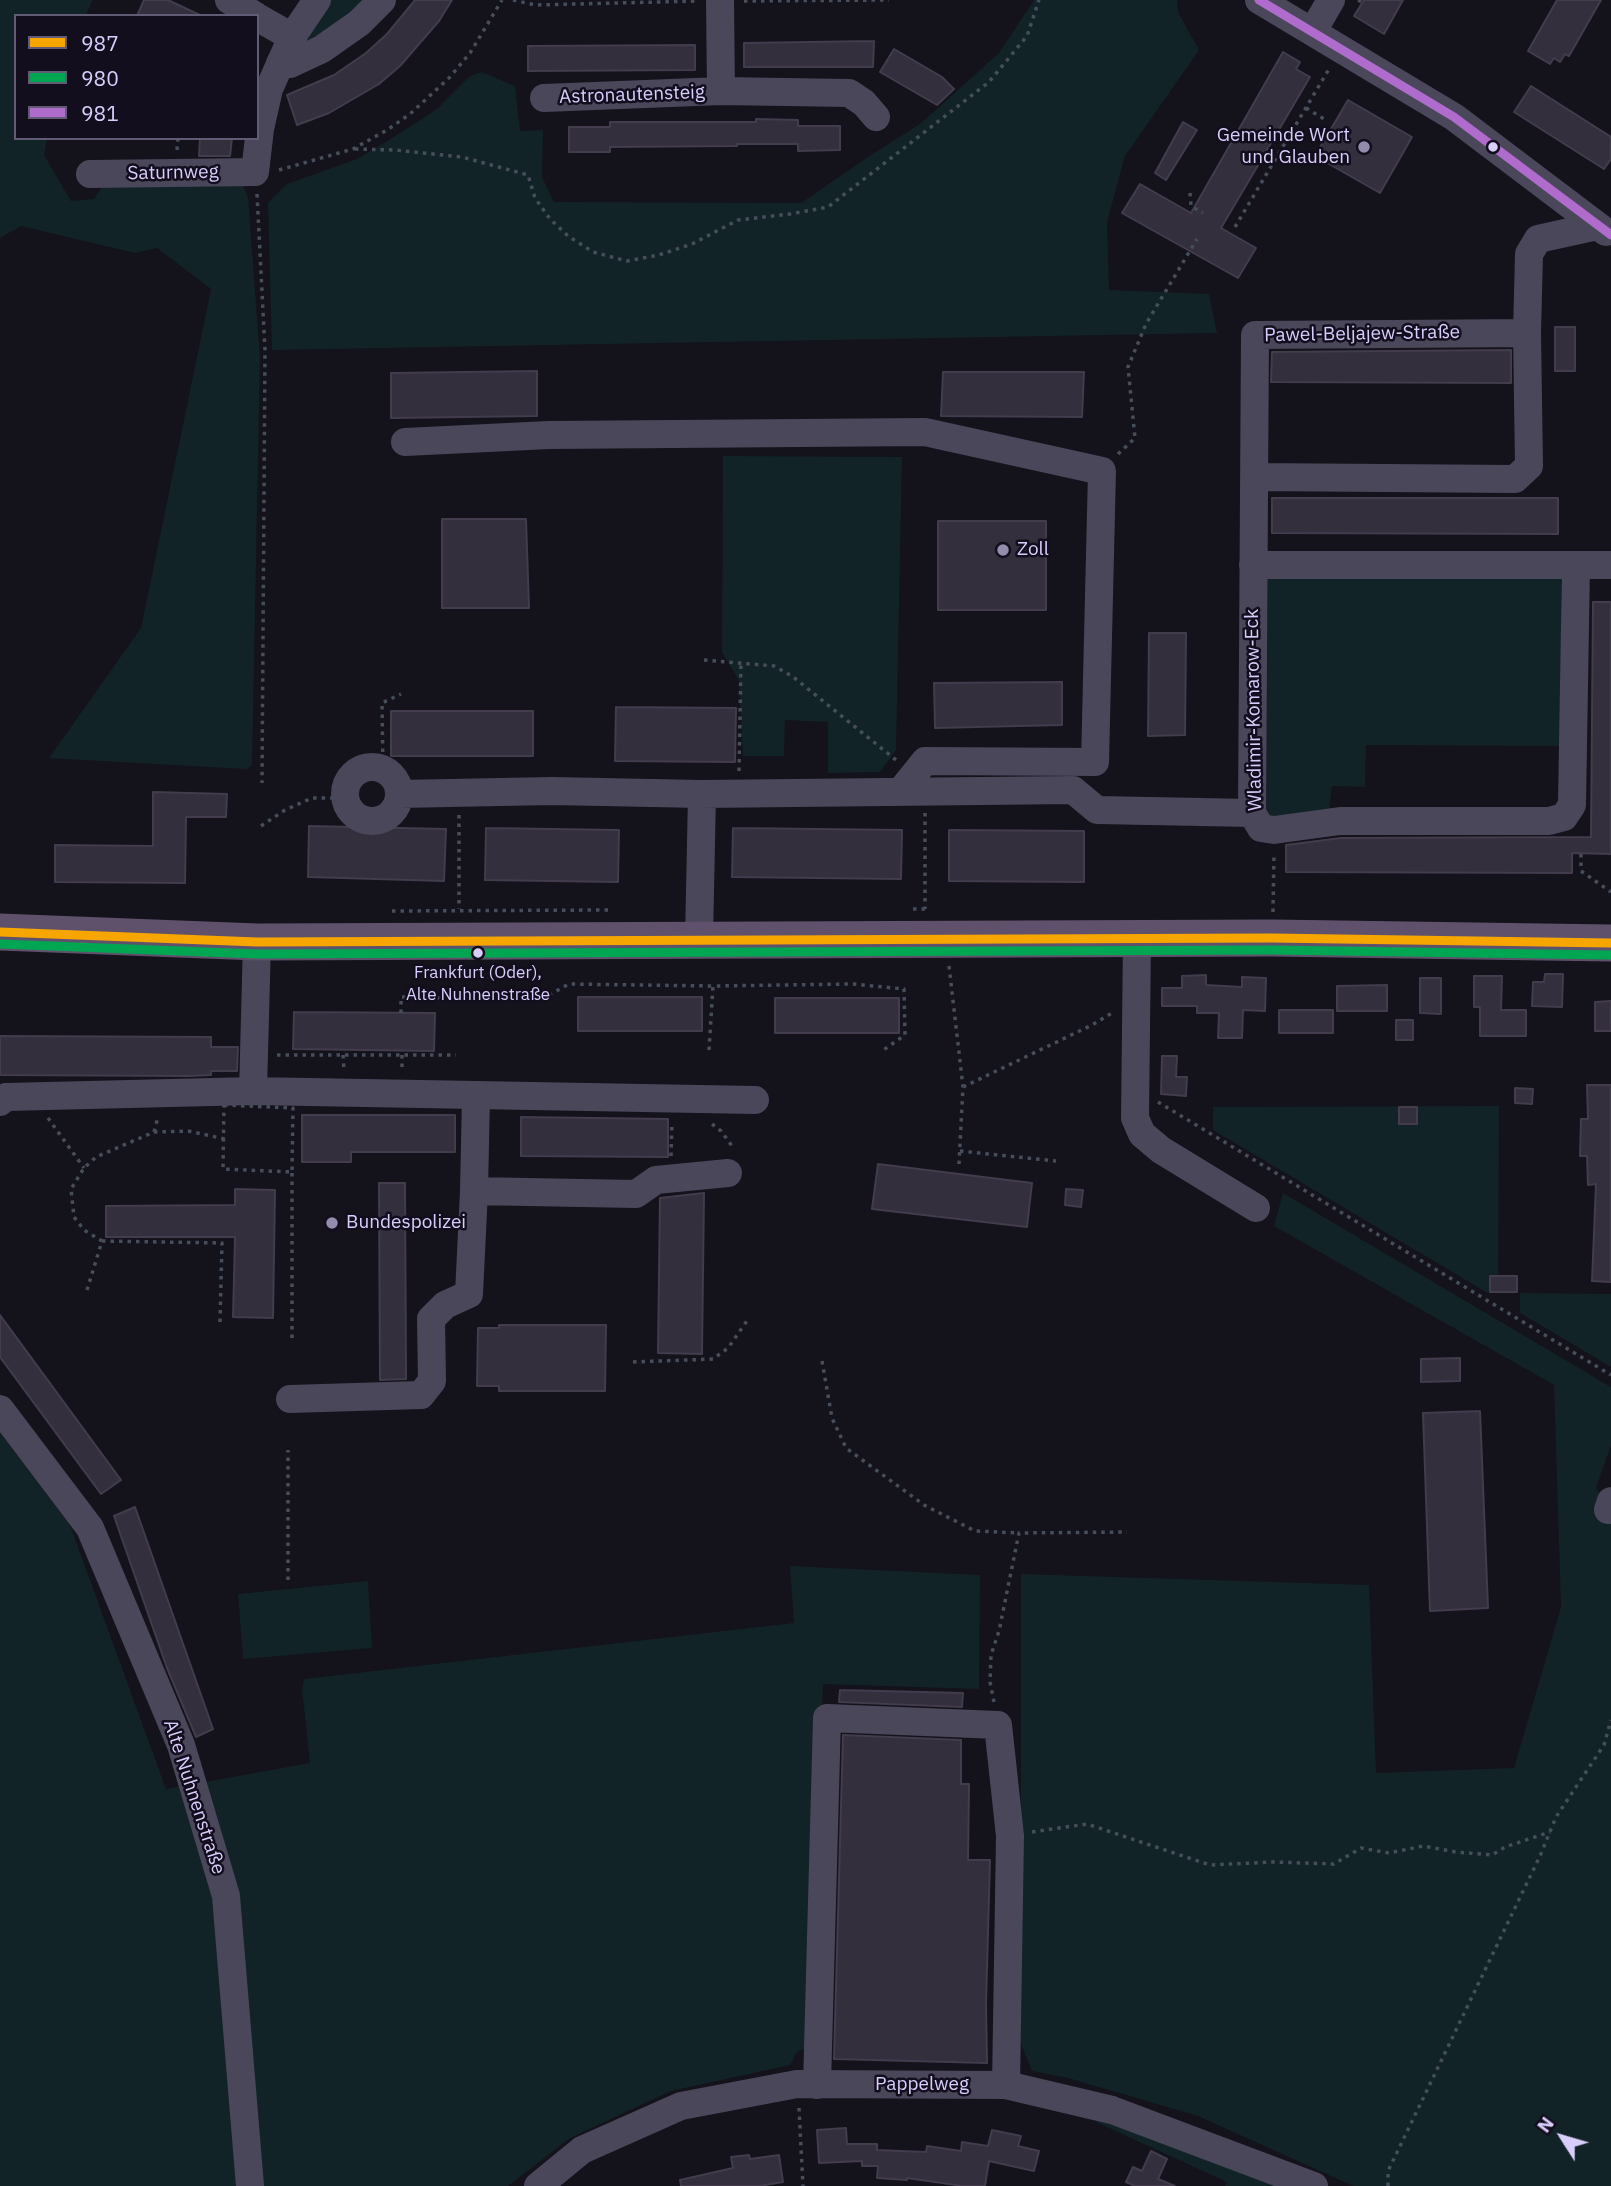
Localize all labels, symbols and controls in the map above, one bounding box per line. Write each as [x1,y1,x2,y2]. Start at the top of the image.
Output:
legend [14,14,259,140]
text: 987 [81,29,119,57]
text: 980 [81,64,119,92]
street label: Astronautensteig [559,81,705,109]
text: 981 [81,99,119,127]
place label: Gemeinde Wort und Glauben [1217,125,1350,169]
marker: Gemeinde Wort und Glauben [1356,139,1372,155]
unlabelled marker [1486,140,1500,154]
street label: Saturnweg [127,161,219,185]
street label: Pawel-Beljajew-Straße [1264,321,1460,347]
place label: Zoll [1017,539,1049,561]
marker: Zoll [995,542,1011,558]
street label: Wladimir-Komarow-Eck [1241,609,1267,811]
marker: Frankfurt (Oder), Alte Nuhnenstraße [471,946,485,960]
place label: Frankfurt (Oder), Alte Nuhnenstraße [406,963,550,1003]
place label: Bundespolizei [346,1212,466,1234]
marker: Bundespolizei [324,1215,340,1231]
street label: Alte Nuhnenstraße [158,1717,230,1877]
street label: Pappelweg [875,2074,969,2096]
north arrow [1527,2102,1597,2172]
text: N [1531,2112,1559,2137]

